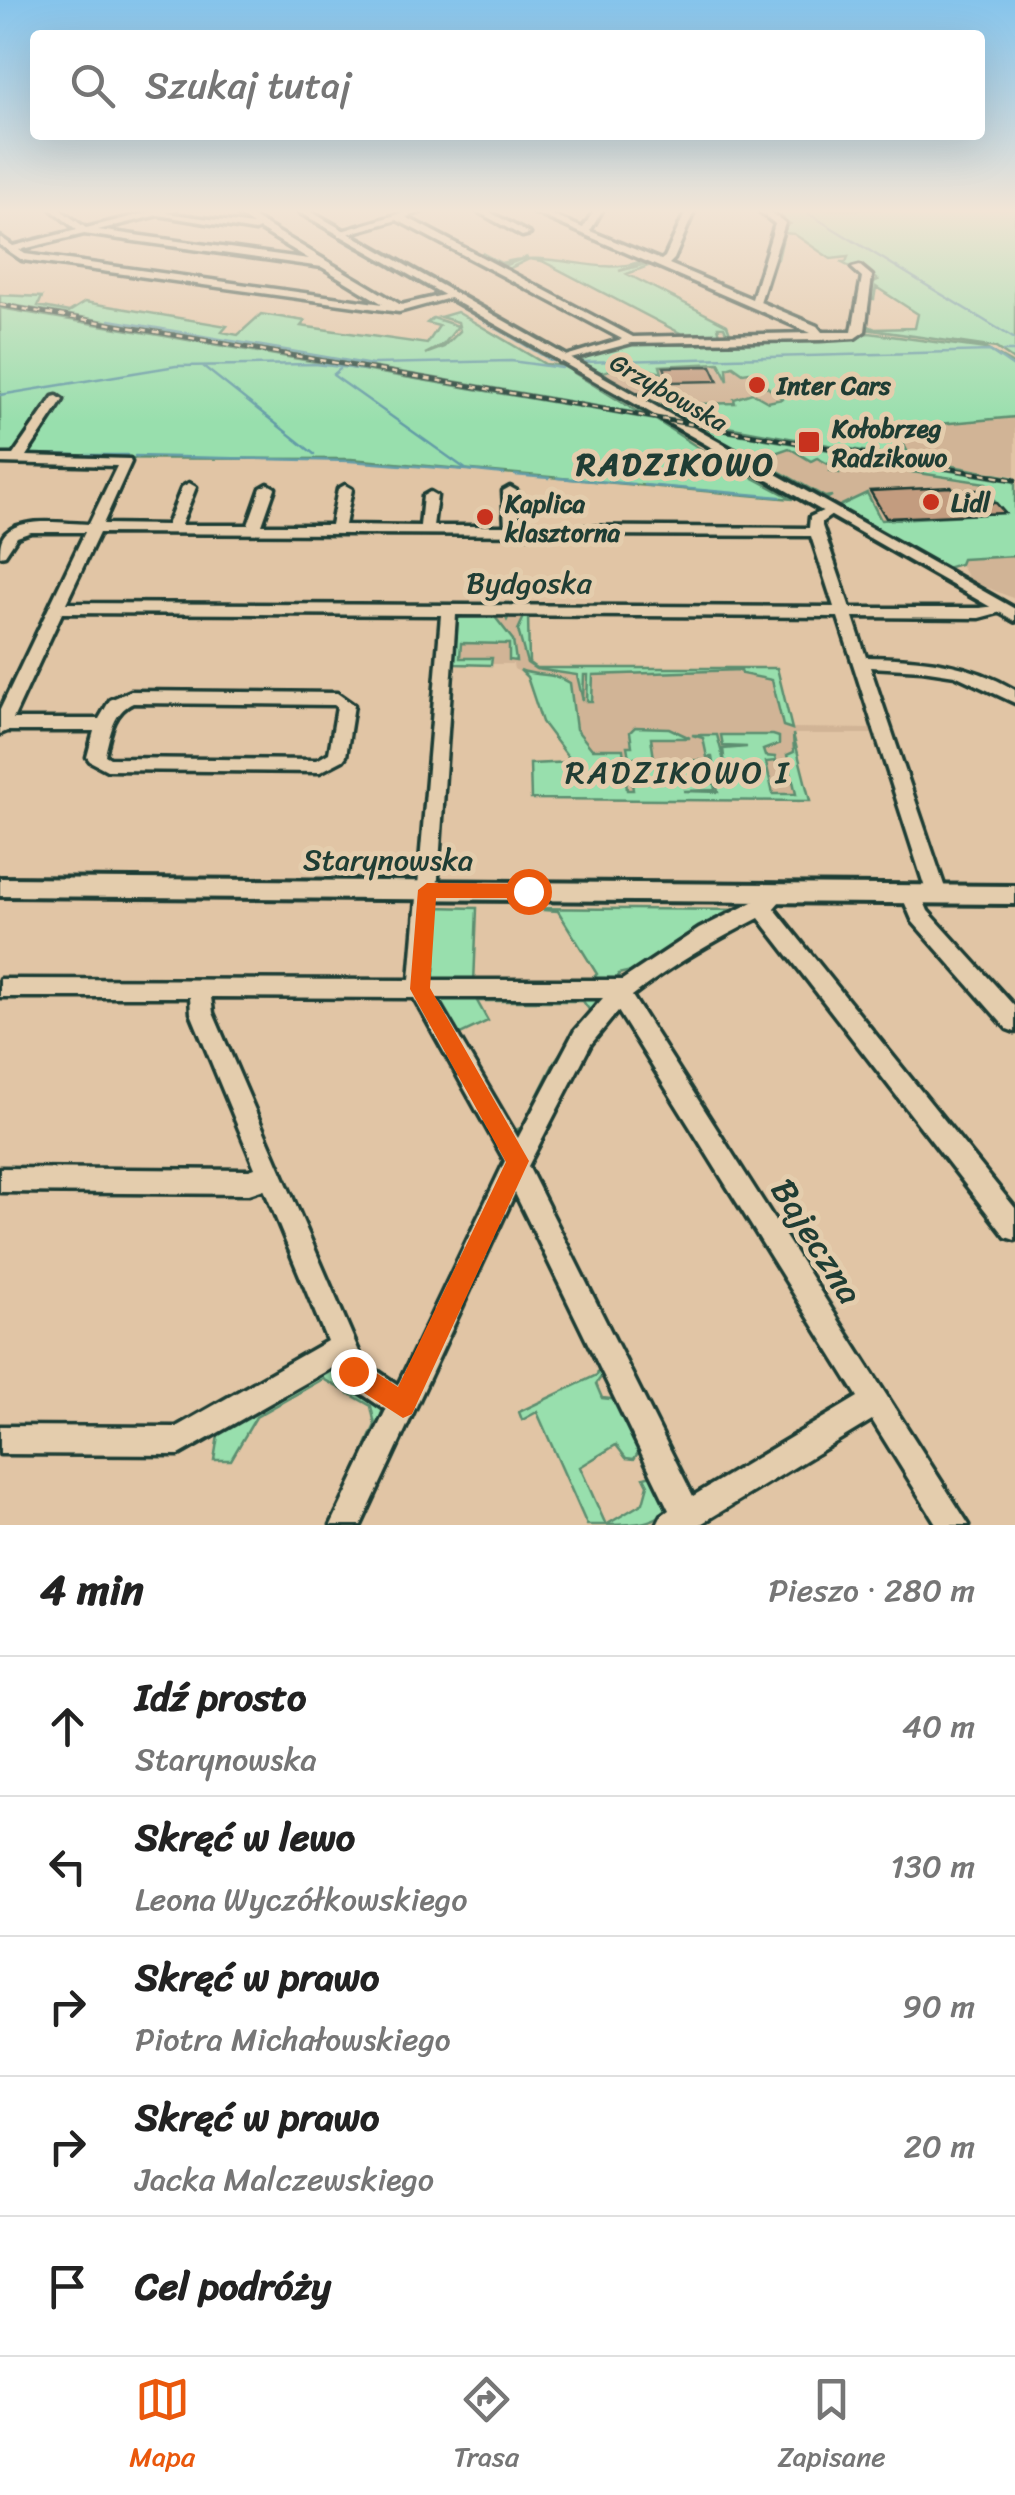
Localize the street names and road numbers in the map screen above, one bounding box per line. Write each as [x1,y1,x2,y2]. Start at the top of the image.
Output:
street label: Grzybowska [601,340,737,445]
street label: Bydgoska [466,556,593,610]
street label: Starynowska [303,833,473,887]
street label: Bajeczna [754,1165,880,1317]

